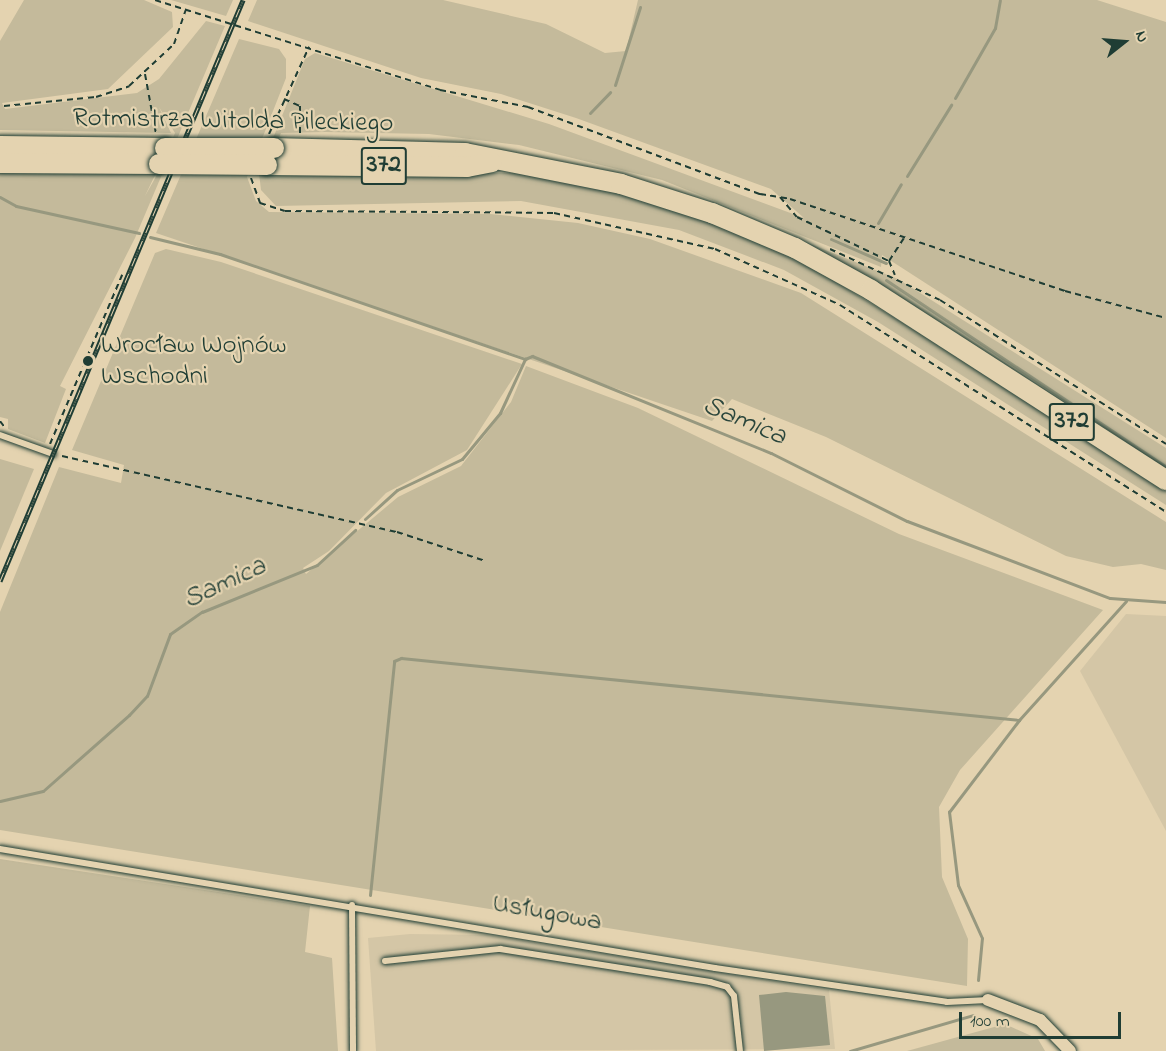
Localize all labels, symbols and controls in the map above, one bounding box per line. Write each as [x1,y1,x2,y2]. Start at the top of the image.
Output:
north arrow [1094,12,1154,72]
text: N [1128,28,1154,45]
street label: Rotmistrza Witolda Pileckiego [72,102,394,140]
road number: 372 [360,143,408,189]
place label: Wrocław Wojnów Wschodni [101,329,286,392]
marker: Wrocław Wojnów Wschodni [79,352,97,370]
water label: Samica [697,389,791,455]
road number: 372 [1048,399,1096,445]
water label: Samica [178,550,272,618]
street label: Usługowa [490,887,604,939]
scale bar [962,1000,1124,1038]
text: 100 m [970,1009,1010,1035]

